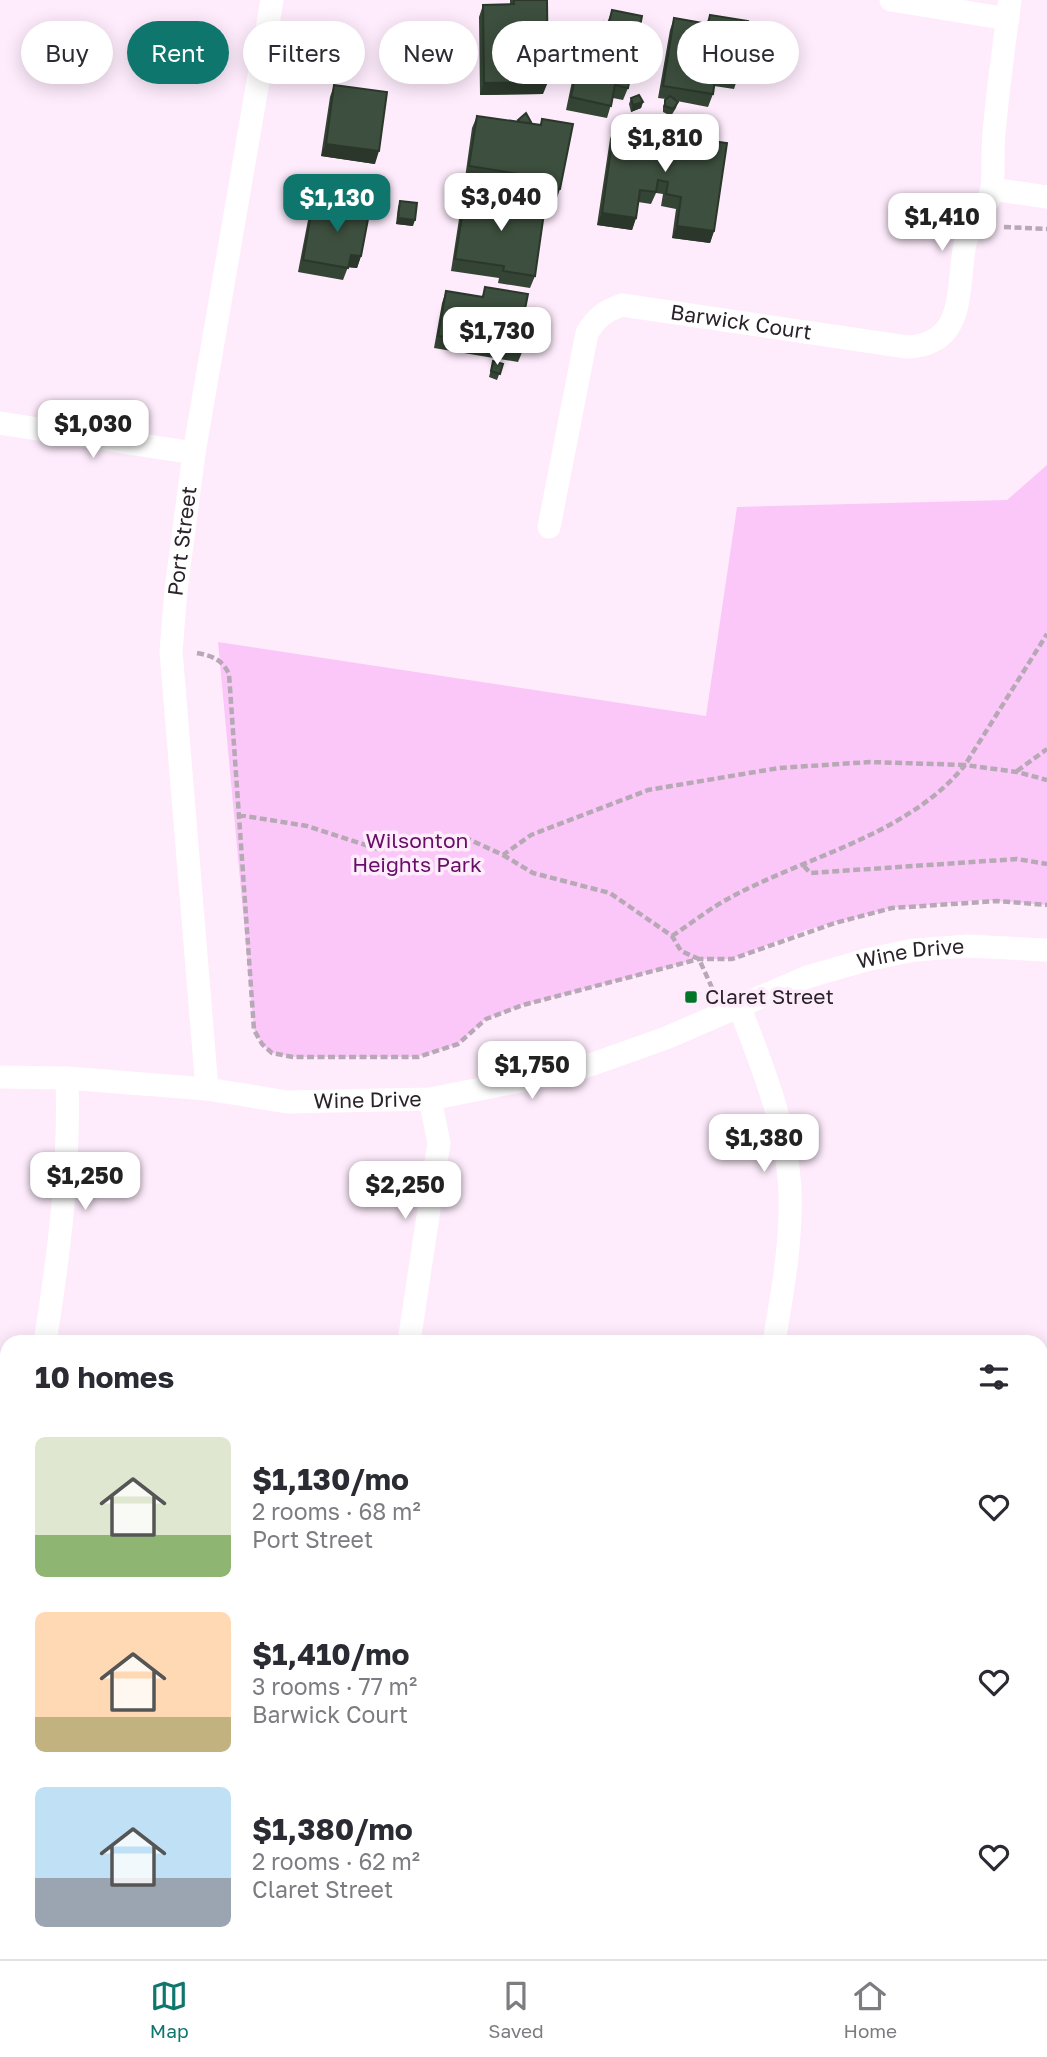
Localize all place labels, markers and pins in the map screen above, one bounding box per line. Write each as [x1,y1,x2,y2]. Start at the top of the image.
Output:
pin: $1,810 [608,114,722,174]
pin: $1,130 [280,174,394,234]
pin: $3,040 [444,174,558,233]
pin: $1,410 [885,194,999,253]
pin: $1,730 [440,308,554,367]
pin: $1,030 [36,400,150,460]
place label: Claret Street [705,983,834,1009]
marker: Claret Street [683,989,699,1005]
pin: $1,750 [475,1042,589,1101]
pin: $1,380 [707,1114,821,1174]
pin: $1,250 [28,1152,142,1212]
pin: $2,250 [348,1162,462,1221]

